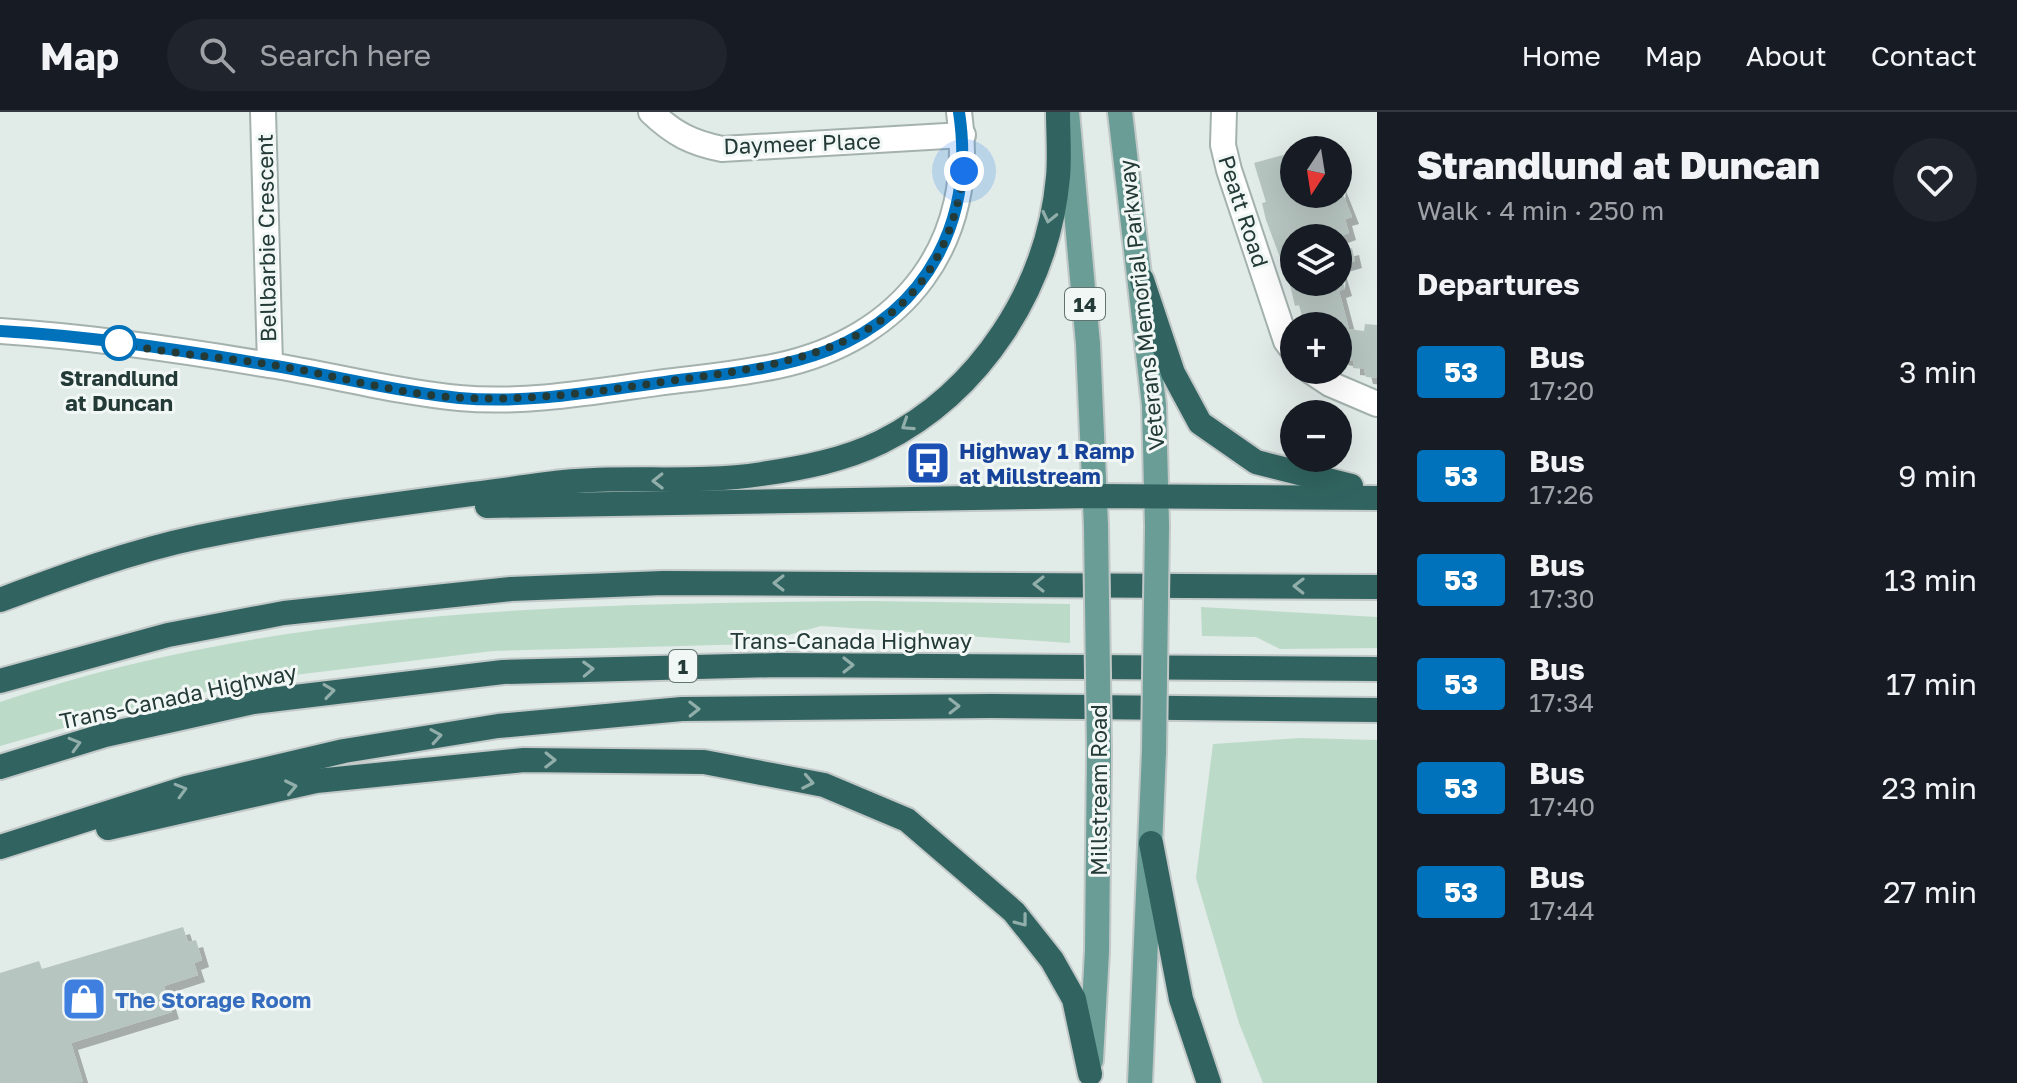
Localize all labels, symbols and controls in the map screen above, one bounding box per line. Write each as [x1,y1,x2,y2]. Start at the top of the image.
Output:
search box [167,19,727,91]
text: Map [40,33,119,78]
icon: search [195,33,239,77]
text: Search here [259,37,431,73]
text: Home [1522,39,1601,72]
text: Map [1645,39,1702,72]
text: About [1746,39,1827,72]
text: Contact [1871,39,1977,72]
street label: Daymeer Place [723,127,881,159]
street label: Bellbarbie Crescent [251,134,281,342]
north arrow [1280,136,1352,208]
map controls [1280,136,1352,472]
button: heart [1893,138,1977,222]
text: Strandlund at Duncan [1417,142,1820,187]
your location [944,151,984,191]
street label: Peatt Road [1213,152,1275,270]
street label: Veterans Memorial Parkway [1112,158,1170,452]
text: Walk · 4 min · 250 m [1417,195,1664,226]
one-way arrow [1041,210,1058,223]
button: layers [1280,224,1352,296]
text: Departures [1417,266,1580,302]
road number: 14 [1065,288,1105,320]
button: + [1280,312,1352,384]
marker: Strandlund at Duncan [102,326,136,360]
text: Bus [1529,339,1585,375]
text: 3 min [1899,354,1977,390]
text: 53 [1444,355,1478,388]
place label: Strandlund at Duncan [60,364,178,416]
text: 17:20 [1529,375,1594,406]
button: − [1280,400,1352,472]
one-way arrow [902,415,916,430]
place label: Highway 1 Ramp at Millstream [959,437,1135,489]
bus stop icon: Highway 1 Ramp at Millstream [904,439,952,487]
text: Bus [1529,443,1585,479]
text: 9 min [1898,458,1977,494]
text: 53 [1444,459,1478,492]
one-way arrow [651,472,664,490]
text: 17:26 [1529,479,1594,510]
text: Bus [1529,547,1585,583]
text: 13 min [1884,562,1977,598]
text: 53 [1444,563,1478,596]
one-way arrow [772,574,785,592]
one-way arrow [1032,575,1045,593]
one-way arrow [1292,577,1305,595]
text: 17:30 [1529,583,1595,614]
street label: Trans-Canada Highway [730,627,972,654]
road number: 1 [669,650,697,682]
text: Bus [1529,651,1585,687]
one-way arrow [842,656,855,674]
street label: Trans-Canada Highway [57,658,299,734]
one-way arrow [582,660,595,677]
text: 17 min [1886,666,1977,702]
text: 53 [1444,667,1478,700]
one-way arrow [322,683,336,700]
text: 17:34 [1529,687,1594,718]
one-way arrow [948,697,961,715]
one-way arrow [688,700,701,718]
street label: Millstream Road [1085,704,1112,876]
one-way arrow [429,729,442,746]
one-way arrow [67,737,81,753]
one-way arrow [544,751,557,769]
text: Bus [1529,755,1585,791]
text: 23 min [1882,770,1977,806]
text: 53 [1444,771,1478,804]
one-way arrow [801,772,815,789]
one-way arrow [284,779,298,796]
one-way arrow [174,783,188,799]
text: 17:40 [1529,791,1595,822]
text: Bus [1529,859,1585,895]
text: 27 min [1883,874,1977,910]
text: 53 [1444,875,1478,908]
text: 17:44 [1529,895,1595,926]
one-way arrow [1012,912,1026,927]
shop icon: The Storage Room [60,975,108,1023]
place label: The Storage Room [115,986,311,1013]

